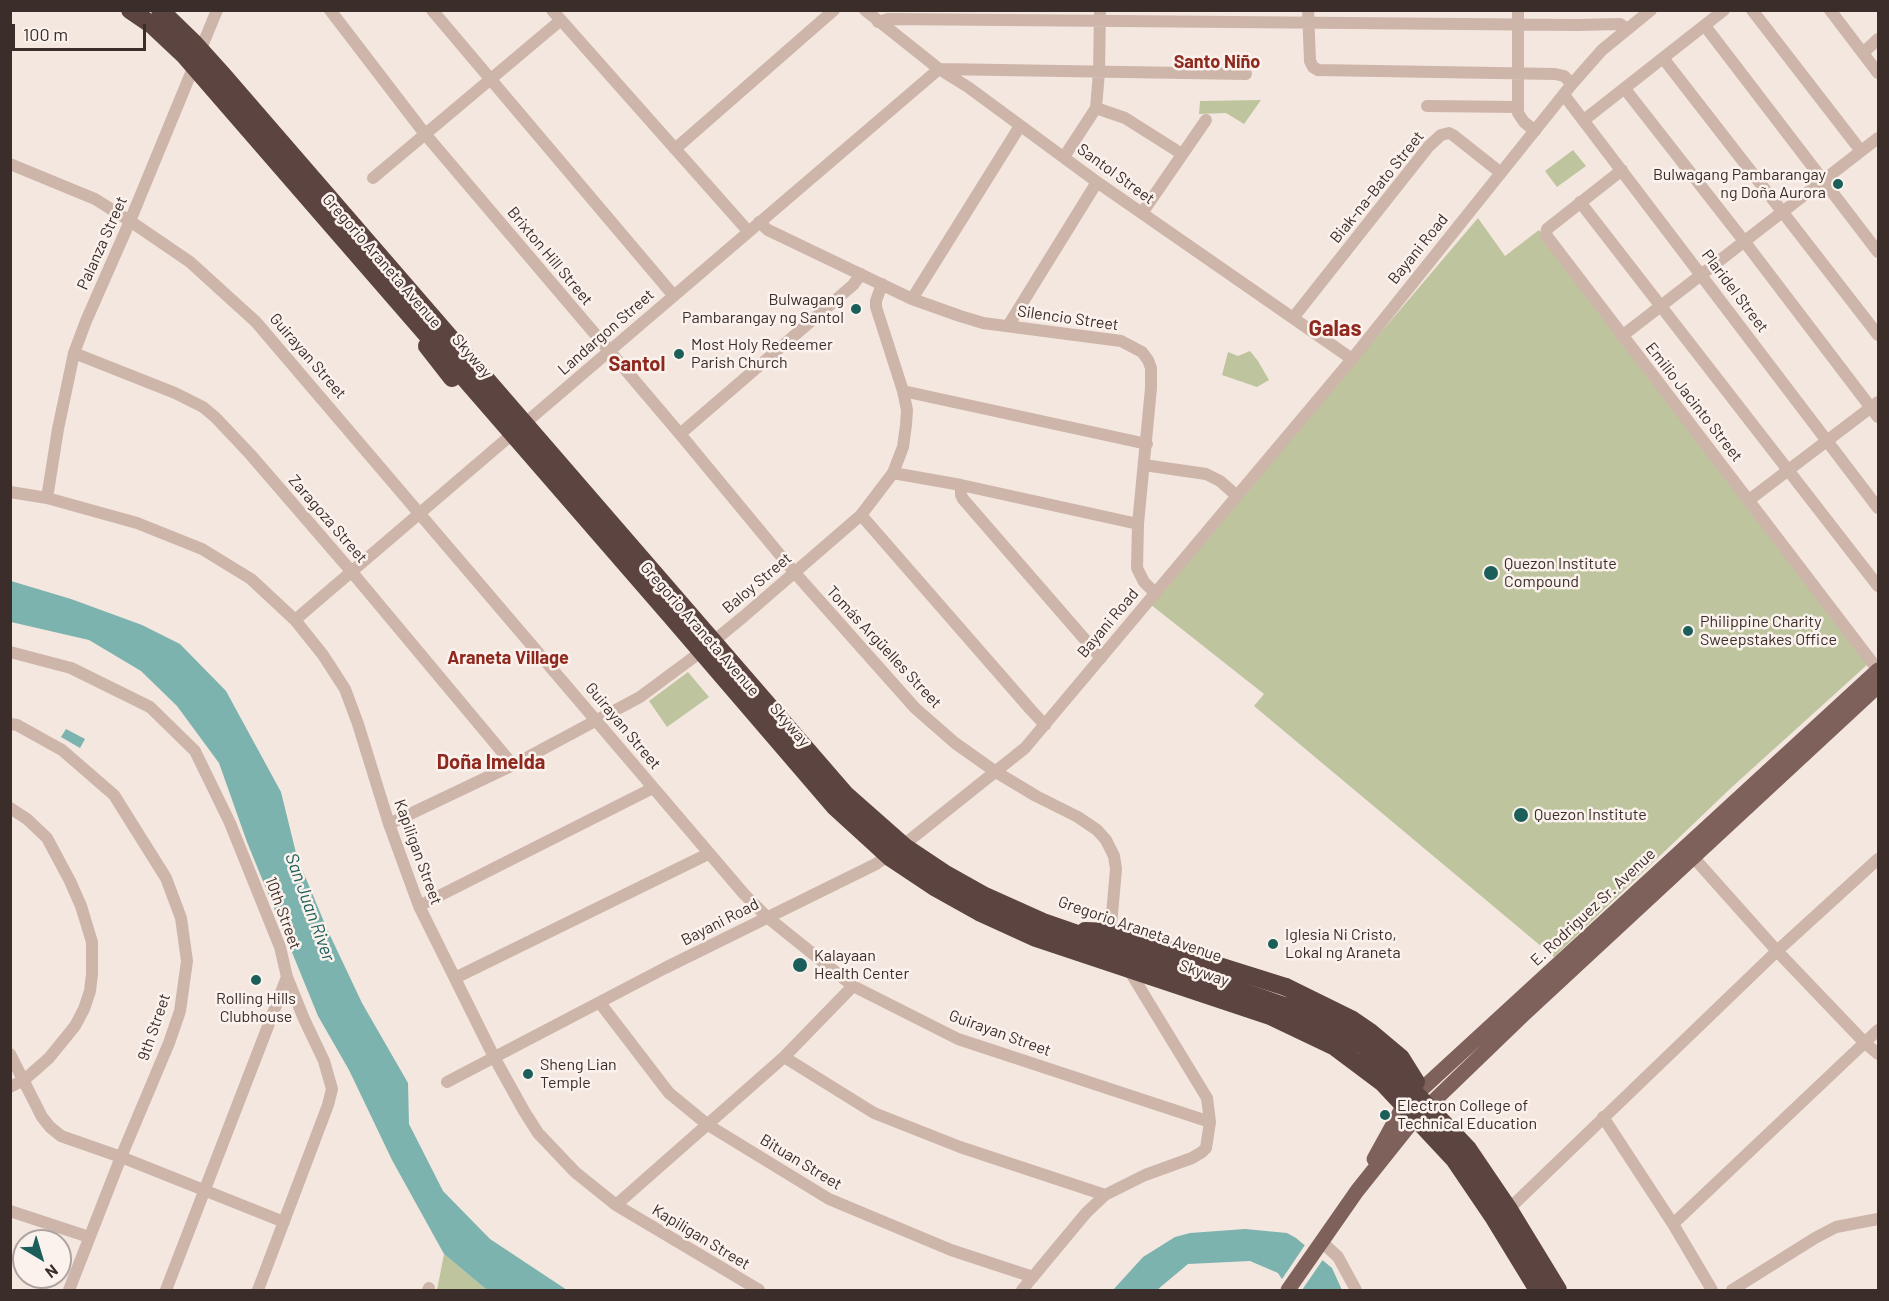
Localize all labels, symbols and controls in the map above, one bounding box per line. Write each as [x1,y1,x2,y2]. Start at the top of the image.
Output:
scale bar [15,12,148,50]
text: 100 m [23,23,68,45]
district label: Santo Niño [1174,51,1260,73]
street label: Biak-na-Bato Street [1326,127,1428,247]
street label: Santol Street [1074,139,1158,209]
place label: Bulwagang Pambarangay ng Doña Aurora [1653,165,1826,203]
marker: Bulwagang Pambarangay ng Doña Aurora [1831,177,1845,191]
street label: Gregorio Araneta Avenue [318,190,446,332]
street label: Palanza Street [73,193,131,293]
street label: Brixton Hill Street [503,203,597,309]
street label: Bayani Road [1384,210,1452,288]
street label: Plaridel Street [1698,246,1772,336]
street label: Landargon Street [554,285,658,379]
place label: Bulwagang Pambarangay ng Santol [682,290,844,328]
street label: Silencio Street [1016,301,1120,335]
marker: Bulwagang Pambarangay ng Santol [849,302,863,316]
street label: Guirayan Street [266,309,350,403]
district label: Galas [1308,316,1362,342]
street label: Skyway [448,330,496,382]
place label: Most Holy Redeemer Parish Church [691,335,833,373]
street label: Emilio Jacinto Street [1641,338,1747,466]
marker: Most Holy Redeemer Parish Church [672,347,686,361]
district label: Santol [609,352,665,376]
street label: Zaragoza Street [285,471,371,567]
street label: Baloy Street [718,549,796,617]
place label: Quezon Institute Compound [1504,554,1617,592]
street label: Gregorio Araneta Avenue [636,558,764,700]
marker: Quezon Institute Compound [1482,564,1500,582]
street label: Tomás Argüelles Street [822,582,946,712]
street label: Bayani Road [1073,584,1143,662]
place label: Philippine Charity Sweepstakes Office [1700,612,1837,650]
marker: Philippine Charity Sweepstakes Office [1681,624,1695,638]
district label: Araneta Village [447,647,569,669]
street label: Guirayan Street [581,679,665,773]
street label: Skyway [766,699,814,751]
district label: Doña Imelda [437,750,545,774]
street label: Kapiligan Street [390,797,446,907]
place label: Quezon Institute [1534,805,1647,825]
marker: Quezon Institute [1512,806,1530,824]
street label: E. Rodriguez Sr. Avenue [1527,844,1659,970]
water label: San Juan River [280,850,340,964]
street label: 10th Street [261,874,305,952]
street label: Gregorio Araneta Avenue [1056,892,1224,966]
street label: Bayani Road [678,894,762,950]
place label: Iglesia Ni Cristo, Lokal ng Araneta [1285,925,1401,963]
marker: Iglesia Ni Cristo, Lokal ng Araneta [1266,937,1280,951]
place label: Kalayaan Health Center [814,946,909,984]
marker: Kalayaan Health Center [791,956,809,974]
street label: Skyway [1177,956,1231,990]
marker: Rolling Hills Clubhouse [249,973,263,987]
place label: Rolling Hills Clubhouse [216,989,296,1027]
street label: 9th Street [134,991,174,1063]
street label: Guirayan Street [946,1006,1054,1060]
place label: Sheng Lian Temple [540,1055,617,1093]
marker: Sheng Lian Temple [521,1067,535,1081]
place label: Electron College of Technical Education [1397,1096,1537,1134]
marker: Electron College of Technical Education [1378,1108,1392,1122]
street label: Bituan Street [757,1130,845,1194]
street label: Kapiligan Street [649,1200,753,1274]
north arrow [12,1229,72,1289]
text: N [42,1261,62,1283]

